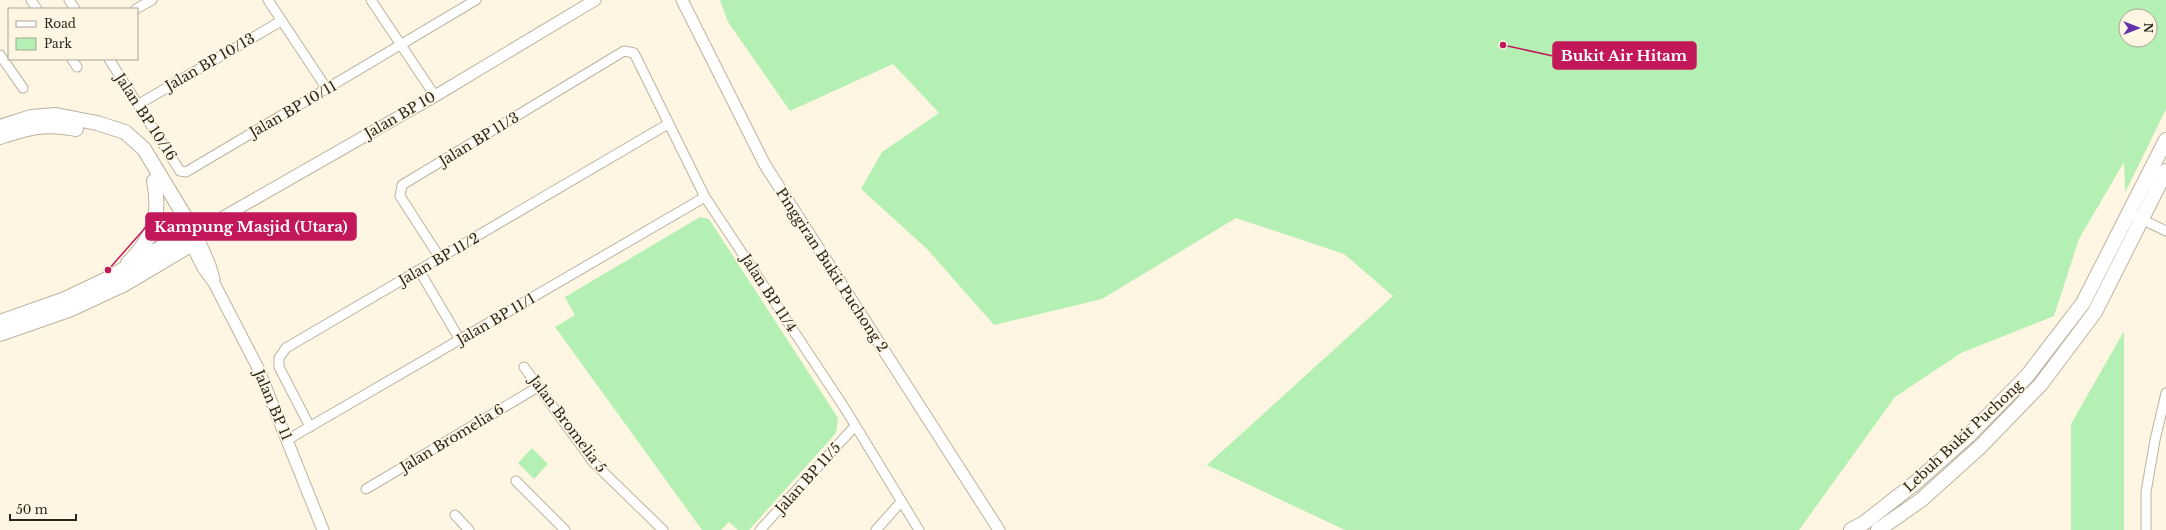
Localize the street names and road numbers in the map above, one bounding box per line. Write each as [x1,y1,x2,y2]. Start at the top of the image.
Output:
street label: Jalan BP 10/13 [160,29,258,96]
street label: Jalan BP 10/16 [110,68,181,164]
street label: Jalan BP 10/11 [244,77,340,142]
street label: Jalan BP 10 [360,87,439,144]
street label: Jalan BP 11/3 [434,108,522,171]
street label: Pinggiran Bukit Puchong 2 [772,184,892,356]
street label: Jalan BP 11/2 [394,229,483,290]
street label: Jalan BP 11/4 [736,249,801,335]
street label: Jalan BP 11/1 [452,289,539,350]
street label: Jalan BP 11 [249,365,296,443]
street label: Jalan Bromelia 5 [524,370,610,476]
street label: Lebuh Bukit Puchong [1900,376,2027,496]
street label: Jalan Bromelia 6 [395,400,507,477]
street label: Jalan BP 11/5 [770,439,845,519]

